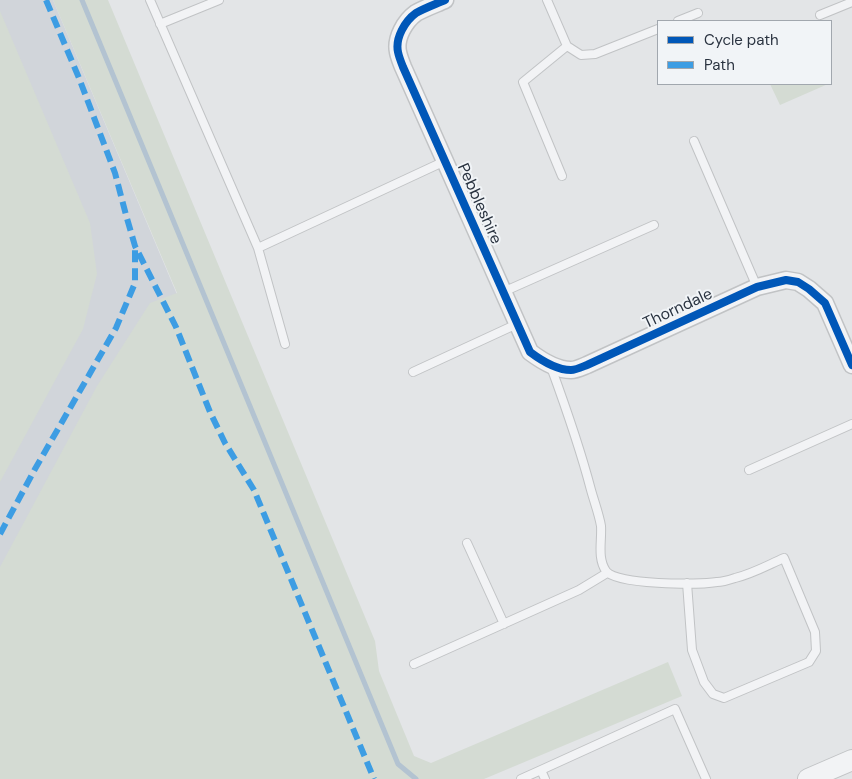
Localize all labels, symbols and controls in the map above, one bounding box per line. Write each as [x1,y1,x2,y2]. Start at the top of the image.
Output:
legend [657,20,832,85]
text: Cycle path [704,30,779,50]
text: Path [704,55,735,75]
street label: Pebbleshire [453,161,505,247]
street label: Thorndale [640,285,716,333]

